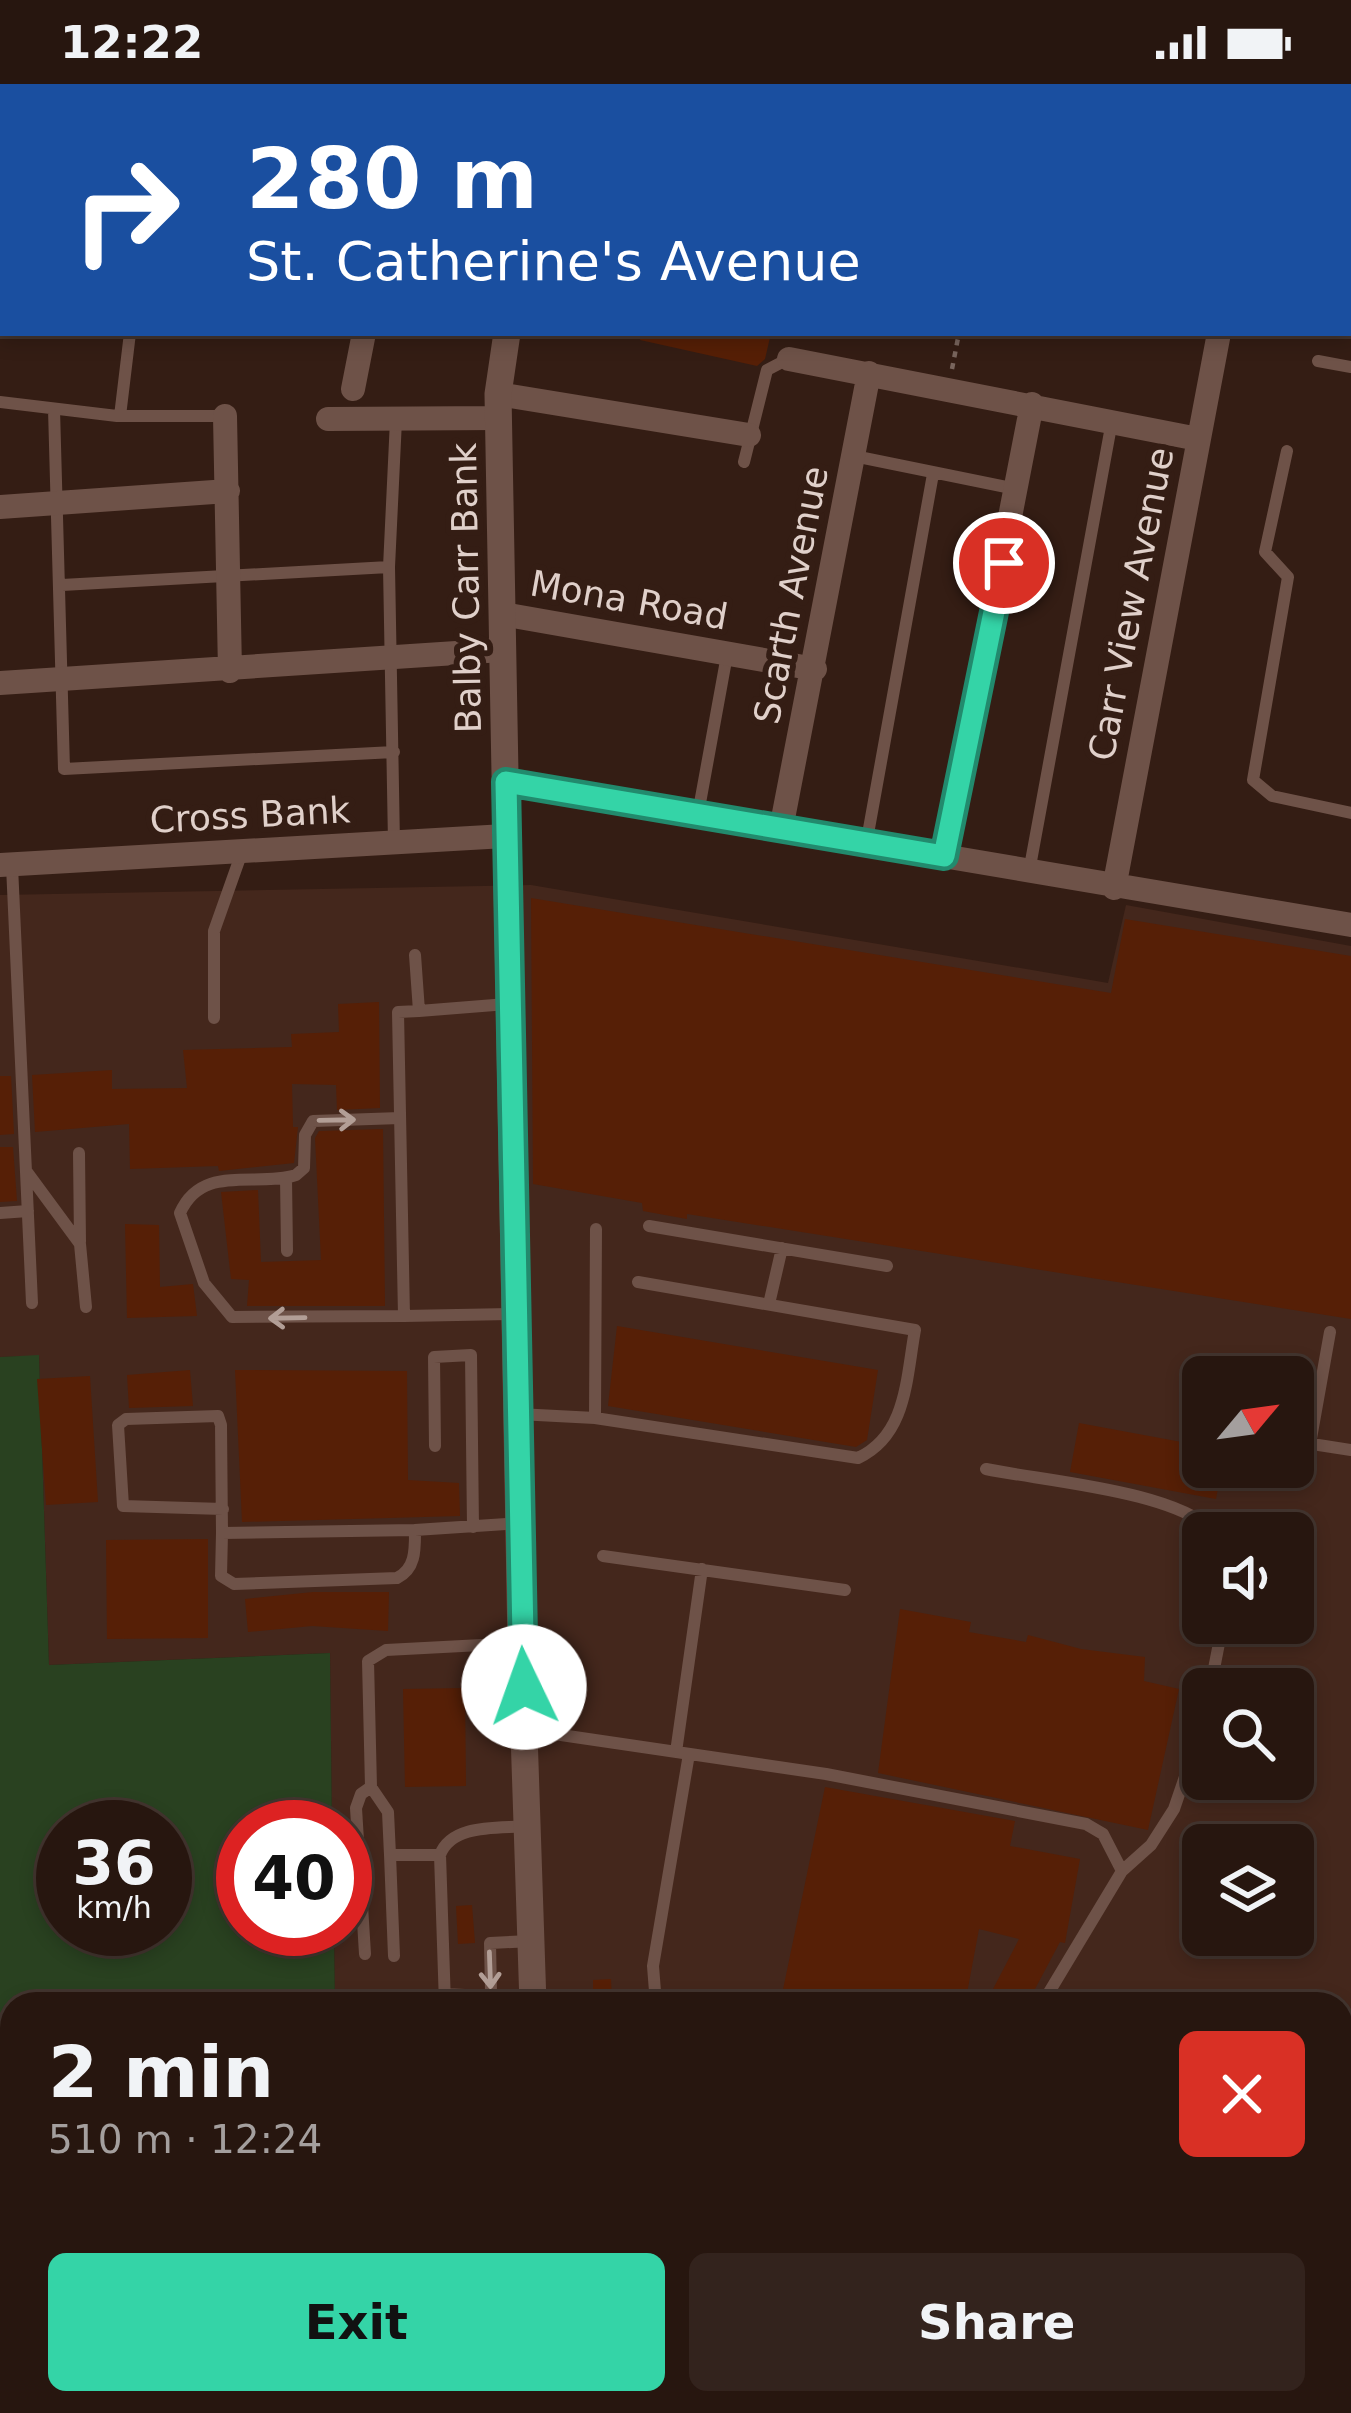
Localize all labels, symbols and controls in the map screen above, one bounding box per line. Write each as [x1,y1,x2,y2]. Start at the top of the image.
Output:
text: 12:22 [60,16,203,69]
text: 280 m [246,130,538,228]
icon: right [48,132,204,288]
text: St. Catherine's Avenue [246,230,861,293]
street label: Balby Carr Bank [443,442,489,734]
street label: Carr View Avenue [1081,444,1181,764]
street label: Scarth Avenue [746,463,836,727]
pin [953,512,1055,614]
icon: arrive [971,530,1037,596]
street label: Mona Road [527,562,731,638]
street label: Cross Bank [149,789,351,841]
one-way arrow [317,1109,356,1131]
one-way arrow [268,1307,307,1330]
north arrow [1182,1356,1314,1488]
map controls [1182,1356,1314,1956]
button: sound [1182,1512,1314,1644]
position arrow [461,1624,587,1750]
button: search [1182,1668,1314,1800]
speed limit sign: 40 [216,1800,372,1956]
button: layers [1182,1824,1314,1956]
text: 36 [72,1828,156,1898]
text: km/h [76,1890,152,1925]
one-way arrow [479,1950,502,1989]
text: 2 min [48,2030,274,2114]
button: close [1179,2031,1305,2157]
text: 510 m · 12:24 [48,2117,322,2162]
button: Exit [48,2253,665,2391]
button: Share [689,2253,1305,2391]

